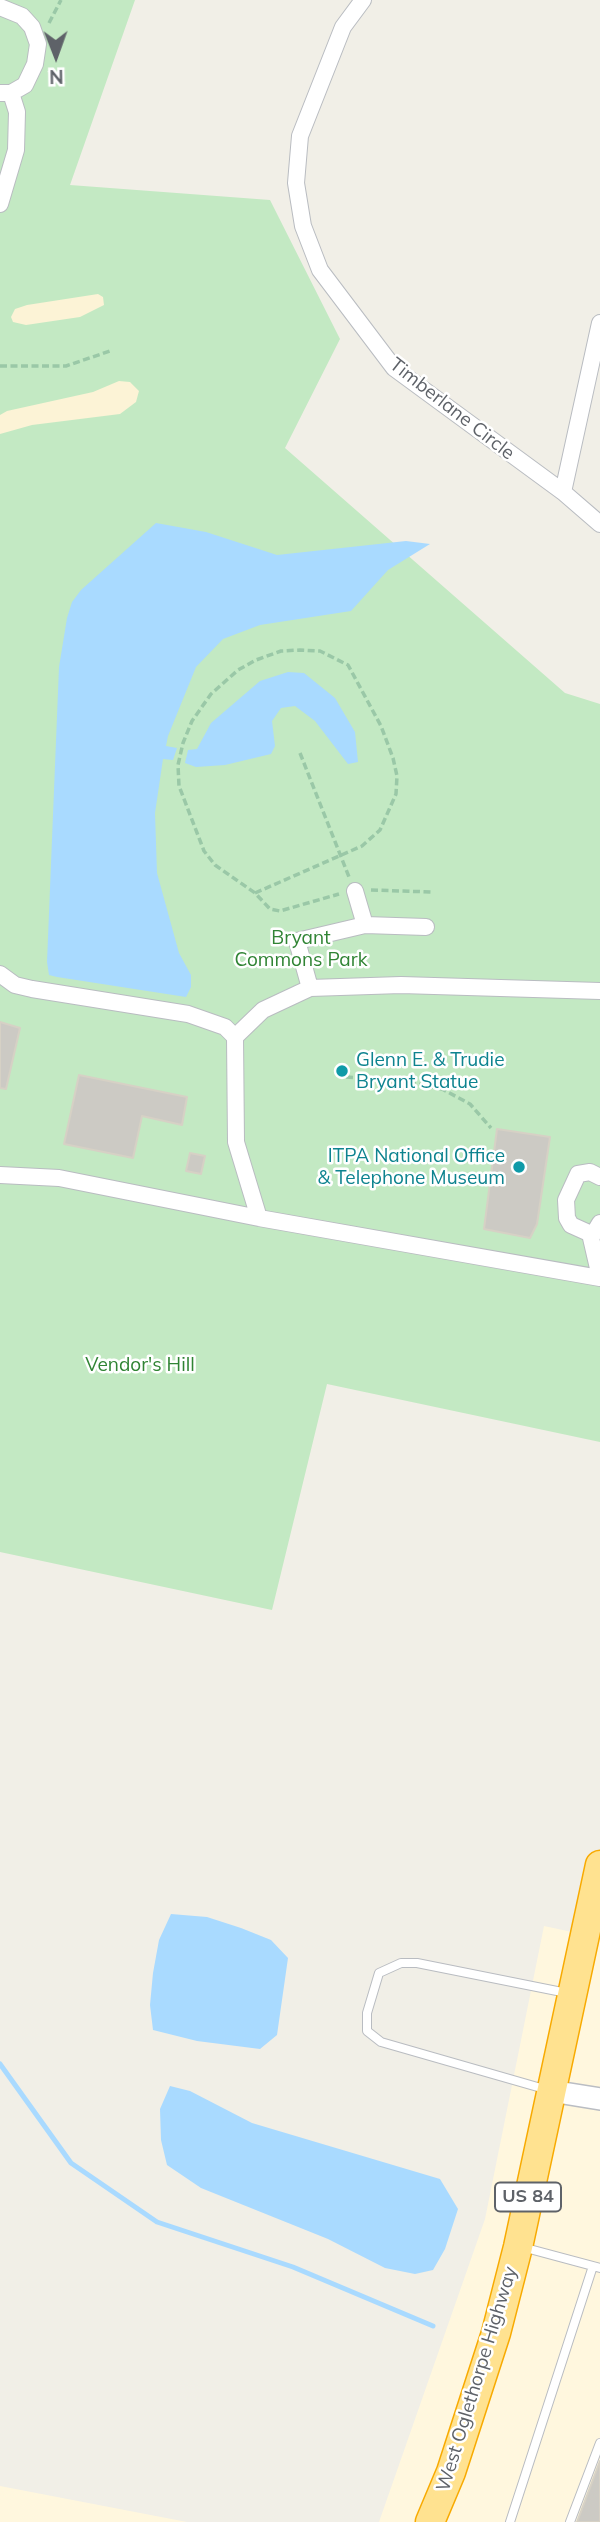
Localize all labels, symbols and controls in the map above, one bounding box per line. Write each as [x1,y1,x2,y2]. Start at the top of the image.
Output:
north arrow [21,21,91,91]
text: N [49,65,64,89]
street label: Timberlane Circle [385,353,519,465]
park label: Bryant Commons Park [235,927,367,971]
place label: Glenn E. & Trudie Bryant Statue [356,1049,504,1093]
marker: Glenn E. & Trudie Bryant Statue [334,1063,350,1079]
place label: ITPA National Office & Telephone Museum [318,1145,505,1189]
marker: ITPA National Office & Telephone Museum [511,1159,527,1175]
park label: Vendor's Hill [85,1354,195,1376]
road number: US 84 [495,2182,561,2211]
street label: West Oglethorpe Highway [432,2264,522,2494]

